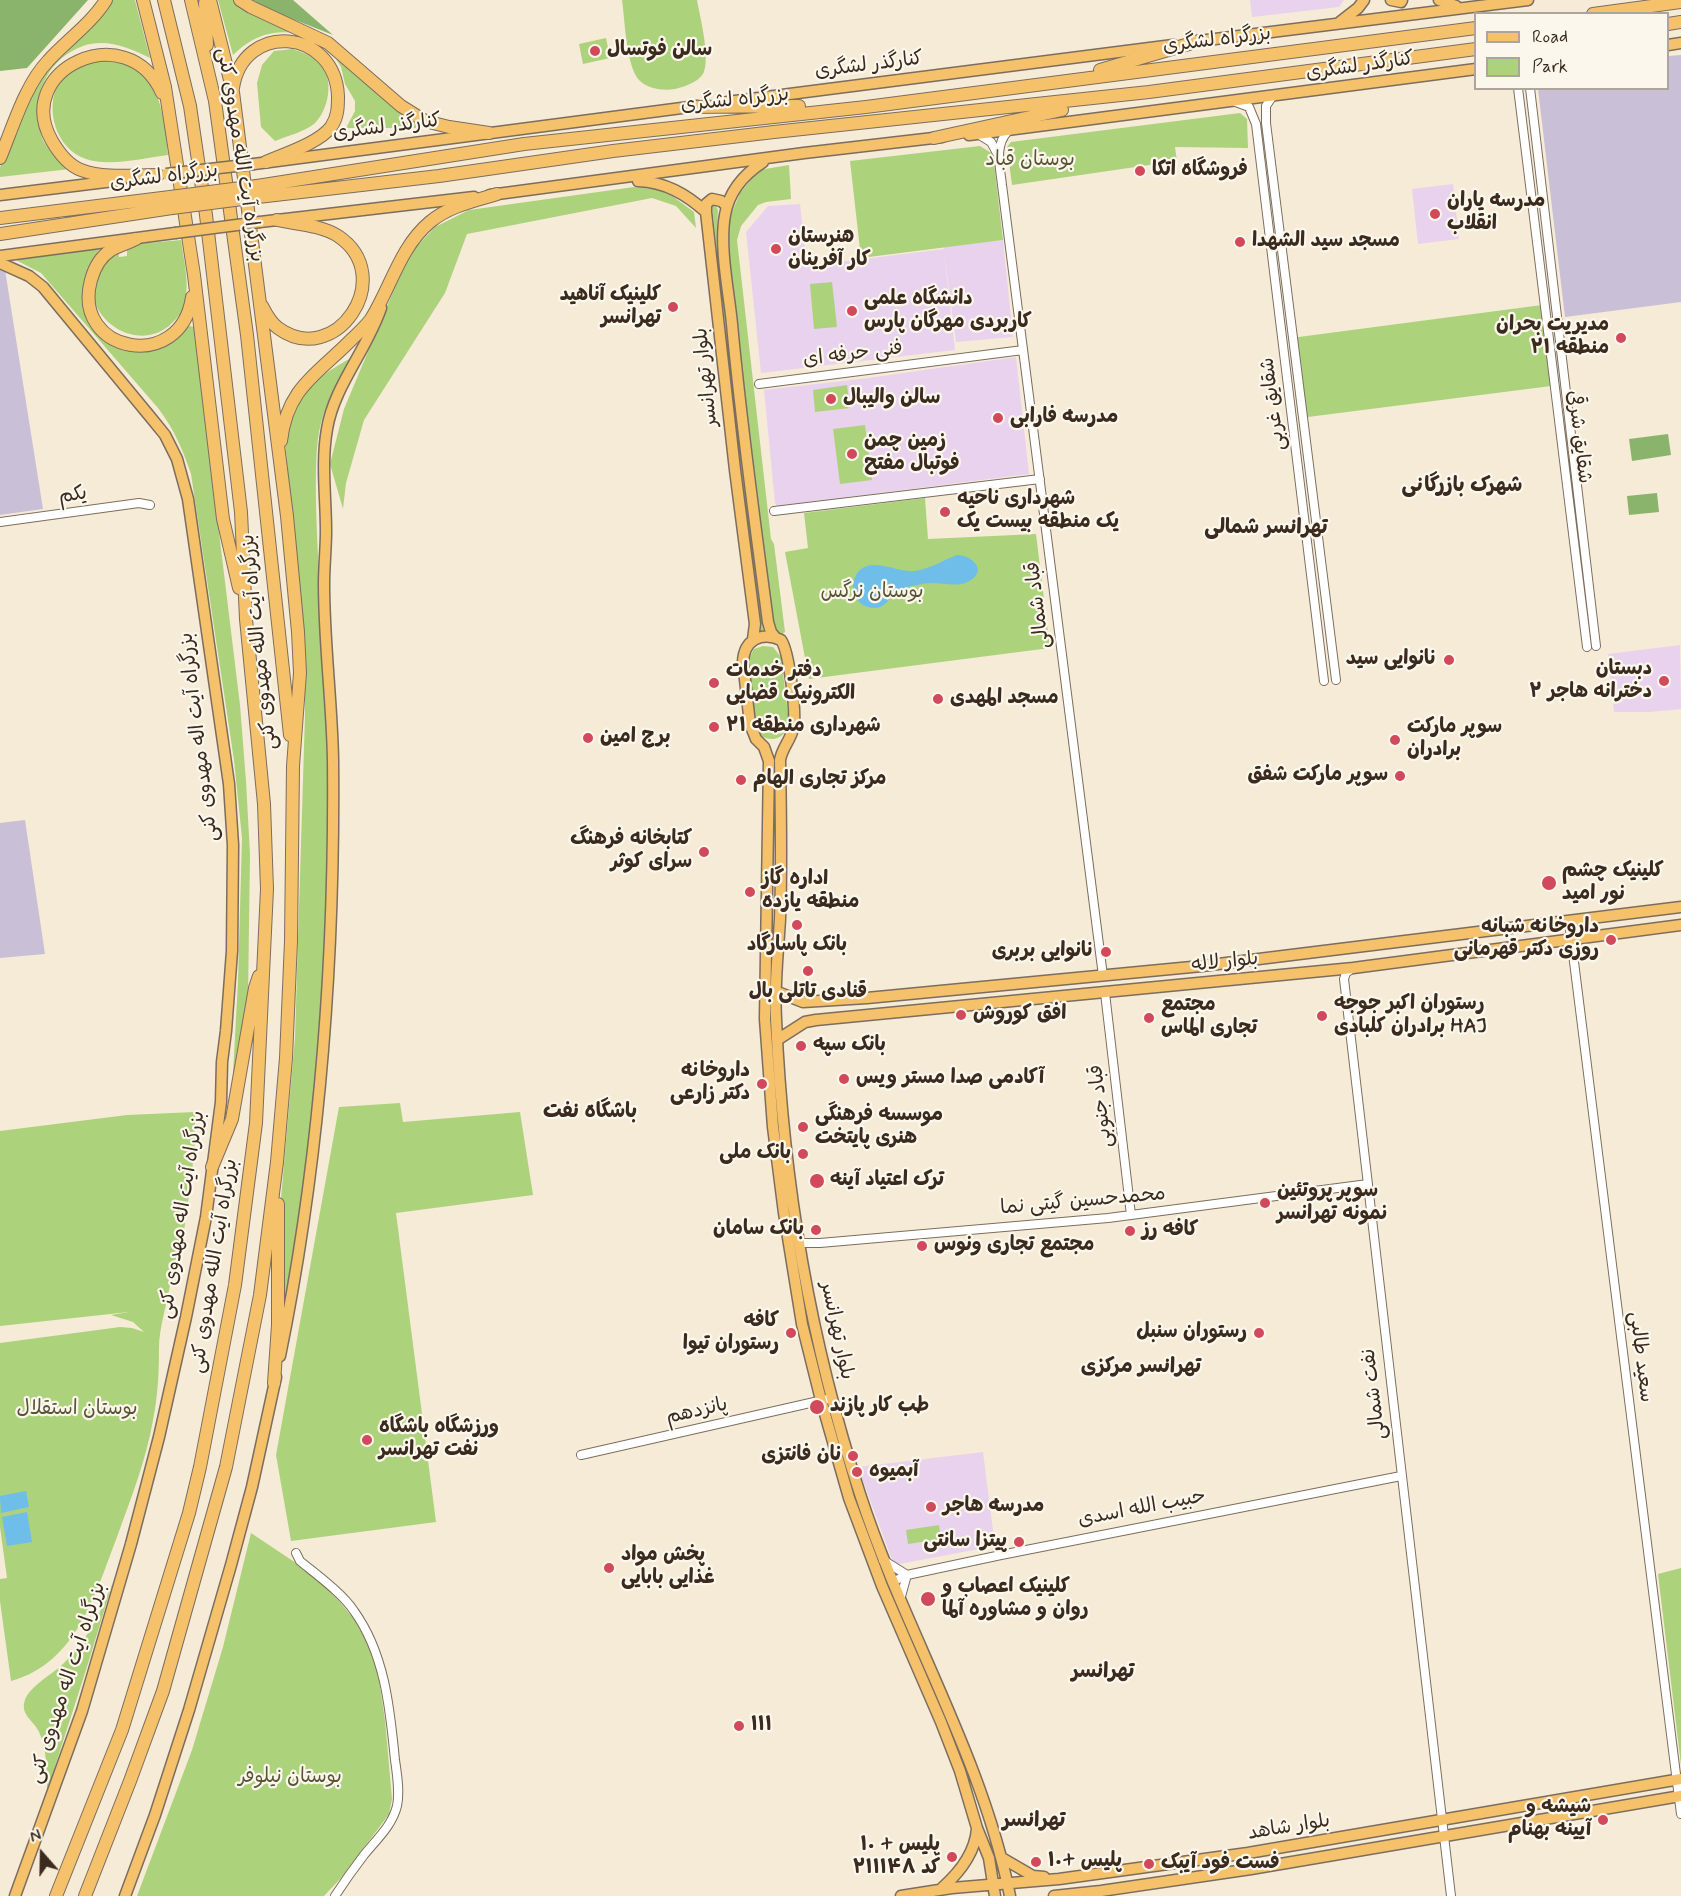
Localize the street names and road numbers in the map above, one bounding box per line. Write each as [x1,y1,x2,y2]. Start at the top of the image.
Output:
street label: بزرگراه لشگری [1161,22,1273,60]
street label: بزرگراه آیت الله مهدوی کنی [210,46,268,264]
street label: کنارگذر لشگری [814,47,924,85]
street label: کنارگذر لشگری [1304,48,1416,86]
street label: بزرگراه لشگری [680,83,790,119]
street label: کنارگذر لشگری [332,109,442,147]
street label: بزرگراه لشگری [108,159,220,197]
street label: بلوار تهرانسر [690,326,724,428]
street label: فنی حرفه ای [802,337,904,373]
street label: شقایق غربی [1256,356,1292,452]
street label: شقایق شرقی [1560,389,1596,485]
street label: یکم [57,482,89,510]
street label: بزرگراه آیت الله مهدوی کنی [237,533,283,751]
street label: قباد شمالی [1022,560,1056,650]
street label: بزرگراه آیت اله مهدوی کنی [175,631,225,843]
street label: بلوار لاله [1190,948,1260,978]
street label: قباد جنوبی [1085,1063,1119,1149]
street label: بزرگراه آیت اله مهدوی کنی [155,1109,211,1321]
street label: بزرگراه آیت الله مهدوی کنی [186,1157,244,1375]
street label: محمدحسین گیتی نما [999,1183,1167,1221]
street label: بلوار تهرانسر [814,1280,858,1382]
street label: سعید طالبی [1623,1310,1657,1404]
street label: نفت شمالی [1358,1347,1392,1441]
street label: پانزدهم [664,1393,730,1431]
street label: حبیب الله اسدی [1076,1485,1208,1533]
street label: بزرگراه آیت اله مهدوی کنی [24,1579,112,1787]
street label: بلوار شاهد [1246,1810,1332,1846]

